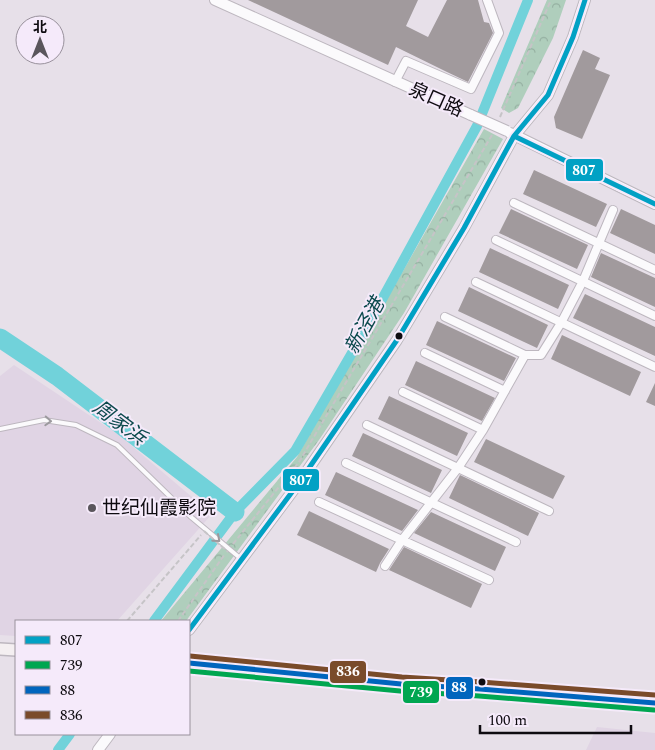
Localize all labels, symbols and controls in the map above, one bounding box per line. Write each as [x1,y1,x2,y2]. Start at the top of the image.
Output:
north arrow [15,15,65,65]
text: 北 [33,17,47,38]
street label: 泉口路 [404,75,468,125]
line badge: 807 [565,158,604,182]
text: 807 [572,160,596,181]
water label: 新泾港 [337,290,394,360]
unlabelled marker [394,331,404,341]
water label: 周家浜 [86,393,154,454]
one-way arrow [44,416,52,427]
line badge: 807 [282,468,320,492]
text: 807 [289,470,313,491]
place label: 世纪仙霞影院 [102,494,216,523]
marker: 世纪仙霞影院 [86,502,98,514]
one-way arrow [212,533,221,542]
legend [15,620,190,735]
text: 807 [60,629,83,652]
text: 739 [60,654,83,677]
line badge: 836 [329,660,367,684]
text: 836 [336,661,360,682]
line badge: 88 [445,676,474,700]
text: 88 [451,677,467,698]
unlabelled marker [477,677,487,687]
text: 88 [60,679,75,702]
line badge: 739 [402,680,440,704]
text: 739 [409,682,433,703]
scale bar [480,702,631,734]
text: 836 [60,704,83,727]
text: 100 m [488,709,527,732]

